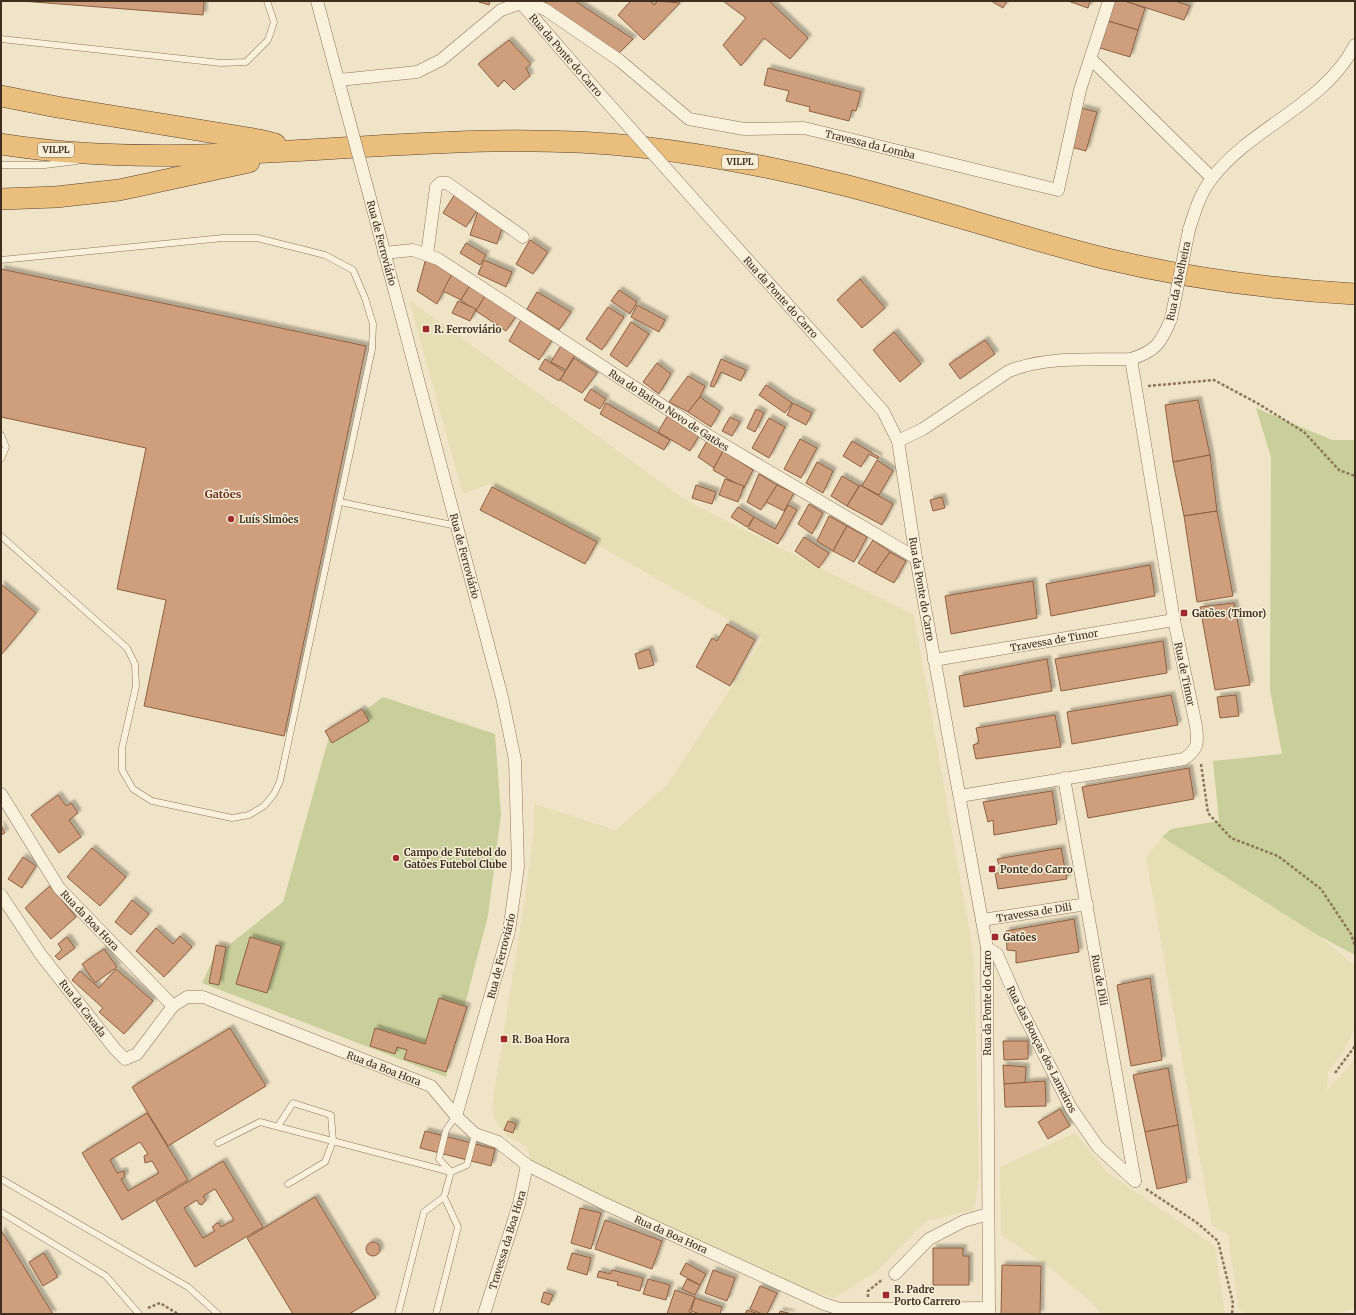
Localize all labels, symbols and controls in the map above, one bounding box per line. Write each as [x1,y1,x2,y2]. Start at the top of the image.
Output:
street label: Rua da Ponte do Carro [526,11,605,99]
street label: Travessa da Lomba [823,127,917,162]
road number: VILPL [38,143,74,157]
road number: VILPL [722,155,758,169]
street label: Rua de Ferroviário [364,199,399,287]
street label: Rua da Abelheira [1164,240,1193,322]
street label: Rua da Ponte do Carro [741,254,821,341]
place label: R. Ferroviário [434,323,501,336]
marker: R. Ferroviário [421,324,431,334]
street label: Rua do Bairro Novo de Gatões [606,367,732,454]
district label: Gatões [205,487,242,501]
street label: Rua de Ferroviário [447,512,482,600]
place label: Luís Simões [239,513,299,526]
marker: Luís Simões [226,514,236,524]
street label: Rua da Ponte do Carro [906,536,937,642]
place label: Gatões (Timor) [1192,607,1266,620]
marker: Gatões (Timor) [1179,608,1189,618]
street label: Travessa de Timor [1009,626,1100,655]
street label: Rua de Timor [1171,641,1198,708]
place label: Campo de Futebol do Gatões Futebol Clube [404,846,508,871]
marker: Campo de Futebol do Gatões Futebol Clube [391,853,401,863]
place label: Ponte do Carro [1000,863,1073,876]
marker: Ponte do Carro [987,864,997,874]
street label: Rua da Boa Hora [58,888,122,954]
street label: Travessa de Dili [996,900,1073,925]
street label: Rua de Ferroviário [485,912,518,1000]
place label: Gatões [1003,931,1036,944]
marker: Gatões [990,932,1000,942]
street label: Rua da Ponte do Carro [981,950,994,1056]
street label: Rua de Dili [1089,954,1110,1007]
street label: Rua da Cavada [56,977,109,1040]
street label: Rua das Bouças dos Lameiros [1004,984,1079,1115]
place label: R. Boa Hora [512,1033,570,1046]
marker: R. Boa Hora [499,1034,509,1044]
street label: Rua da Boa Hora [345,1048,423,1089]
street label: Travessa da Boa Hora [486,1188,529,1291]
street label: Rua da Boa Hora [632,1213,710,1257]
place label: R. Padre Porto Carrero [894,1283,960,1308]
marker: R. Padre Porto Carrero [881,1290,891,1300]

